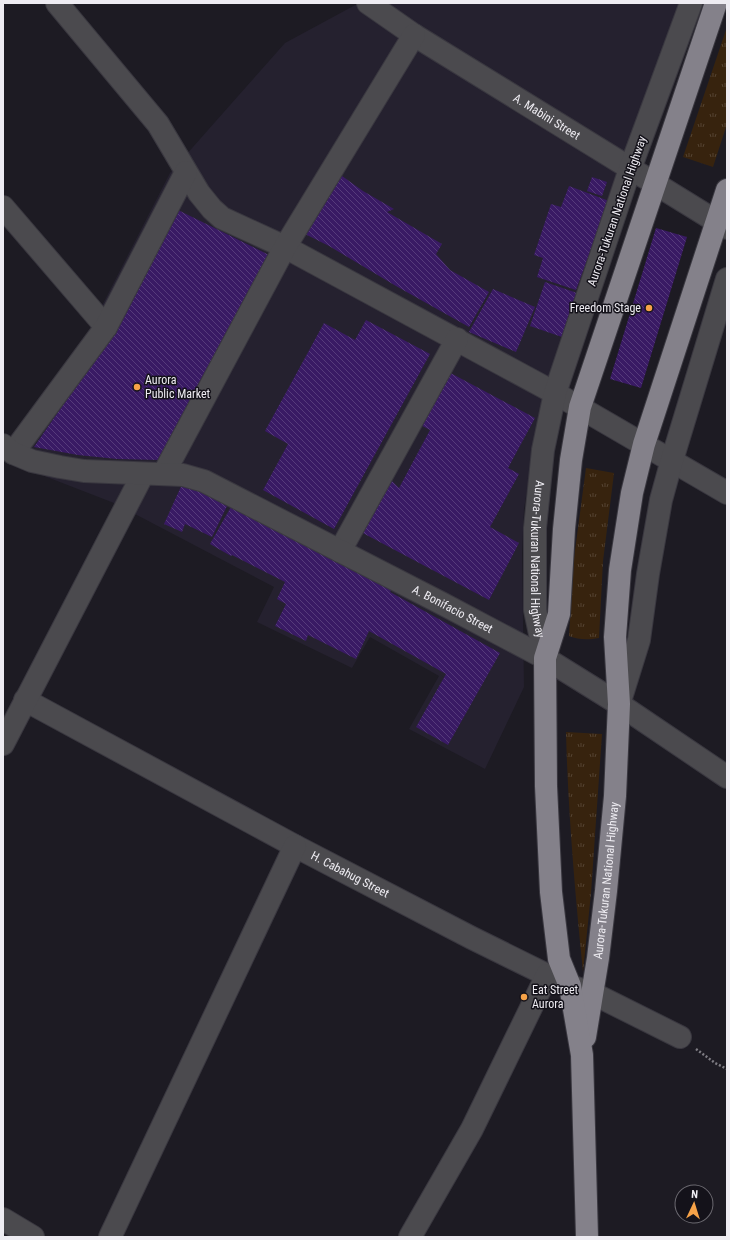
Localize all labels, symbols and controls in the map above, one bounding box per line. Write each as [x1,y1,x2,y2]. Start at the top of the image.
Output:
street label: A. Mabini Street [511,91,583,143]
street label: Aurora-Tukuran National Highway [585,134,649,288]
place label: Freedom Stage [570,301,641,315]
marker: Freedom Stage [644,303,654,313]
place label: Aurora Public Market [145,373,211,401]
marker: Aurora Public Market [132,382,142,392]
street label: Aurora-Tukuran National Highway [528,480,548,639]
street label: A. Bonifacio Street [410,582,496,636]
street label: Aurora-Tukuran National Highway [591,801,621,960]
street label: H. Cabahug Street [309,849,392,901]
place label: Eat Street Aurora [532,983,579,1011]
marker: Eat Street Aurora [519,992,529,1002]
north arrow [674,1184,714,1224]
text: N [691,1188,699,1201]

